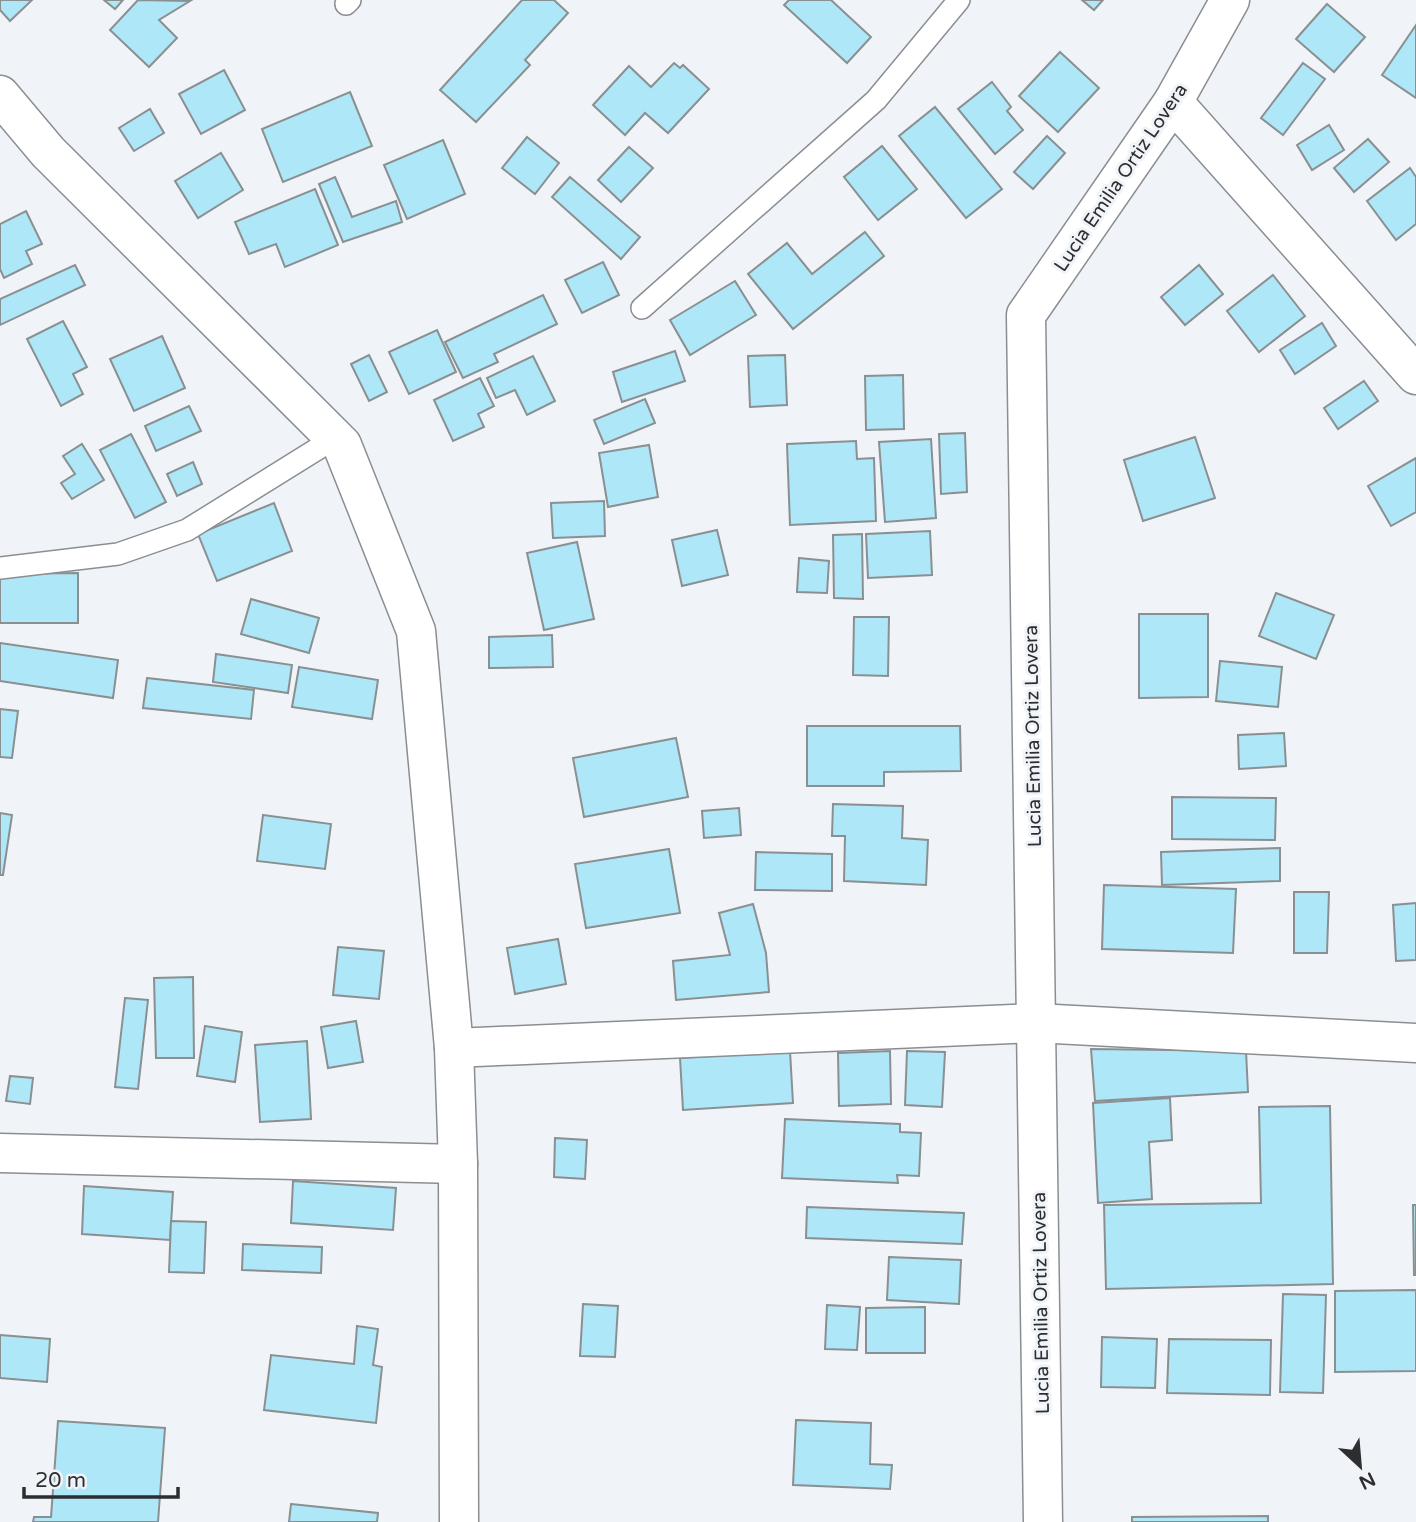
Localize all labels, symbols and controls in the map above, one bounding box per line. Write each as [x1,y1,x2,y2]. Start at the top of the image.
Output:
street label: Lucia Emilia Ortiz Lovera [1050,79,1192,276]
street label: Lucia Emilia Ortiz Lovera [1020,625,1046,847]
street label: Lucia Emilia Ortiz Lovera [1028,1192,1054,1414]
north arrow [1325,1431,1395,1501]
scale bar [24,1456,178,1500]
text: N [1355,1467,1379,1494]
text: 20 m [35,1468,86,1493]

